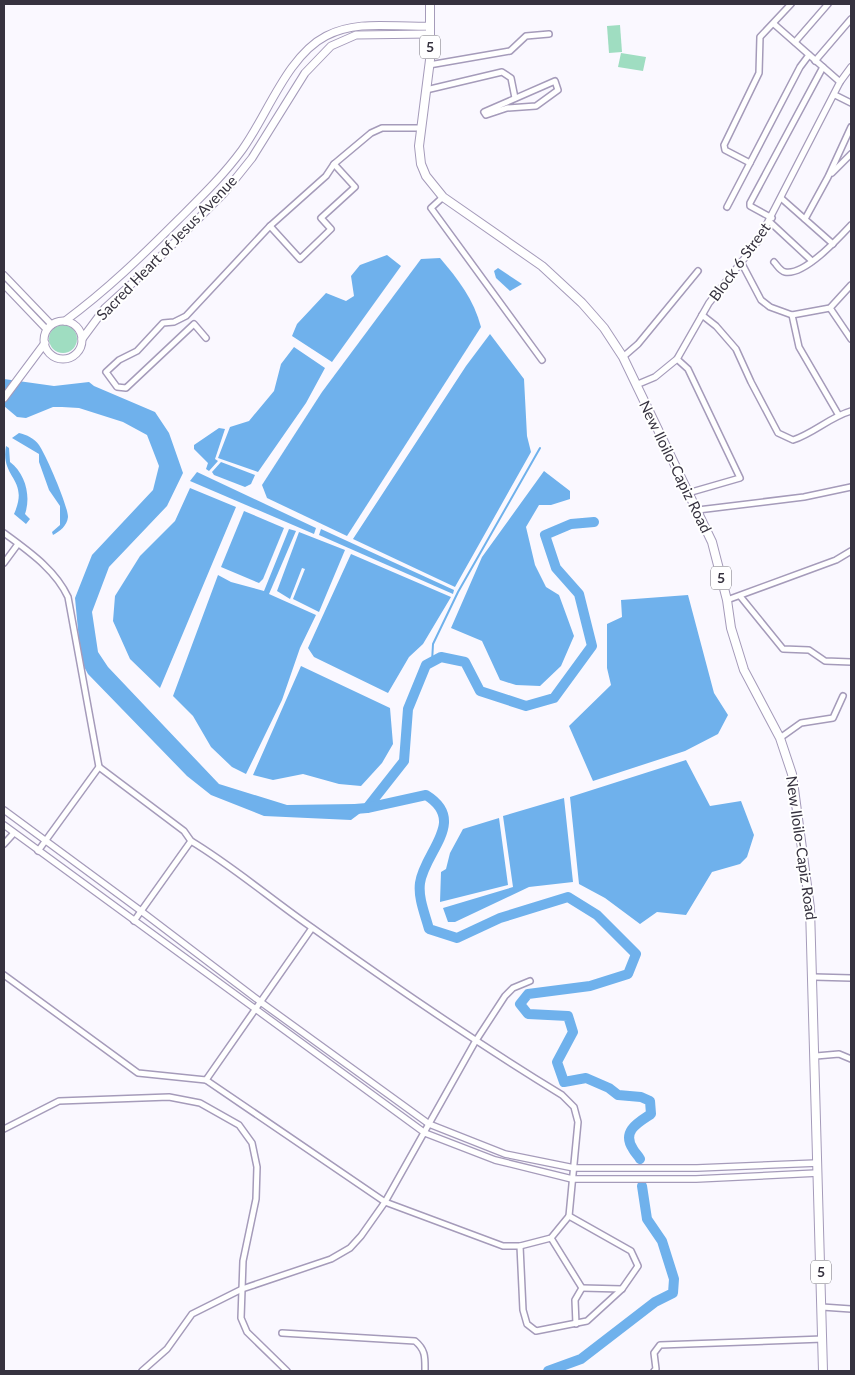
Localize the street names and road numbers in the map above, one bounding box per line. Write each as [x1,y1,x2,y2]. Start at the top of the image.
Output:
road number: 5 [420,36,440,58]
street label: Sacred Heart of Jesus Avenue [92,171,240,323]
street label: Block 6 Street [705,218,774,304]
street label: New Iloilo-Capiz Road [636,397,716,536]
road number: 5 [711,566,731,590]
street label: New Iloilo-Capiz Road [783,775,821,921]
road number: 5 [811,1260,831,1284]

